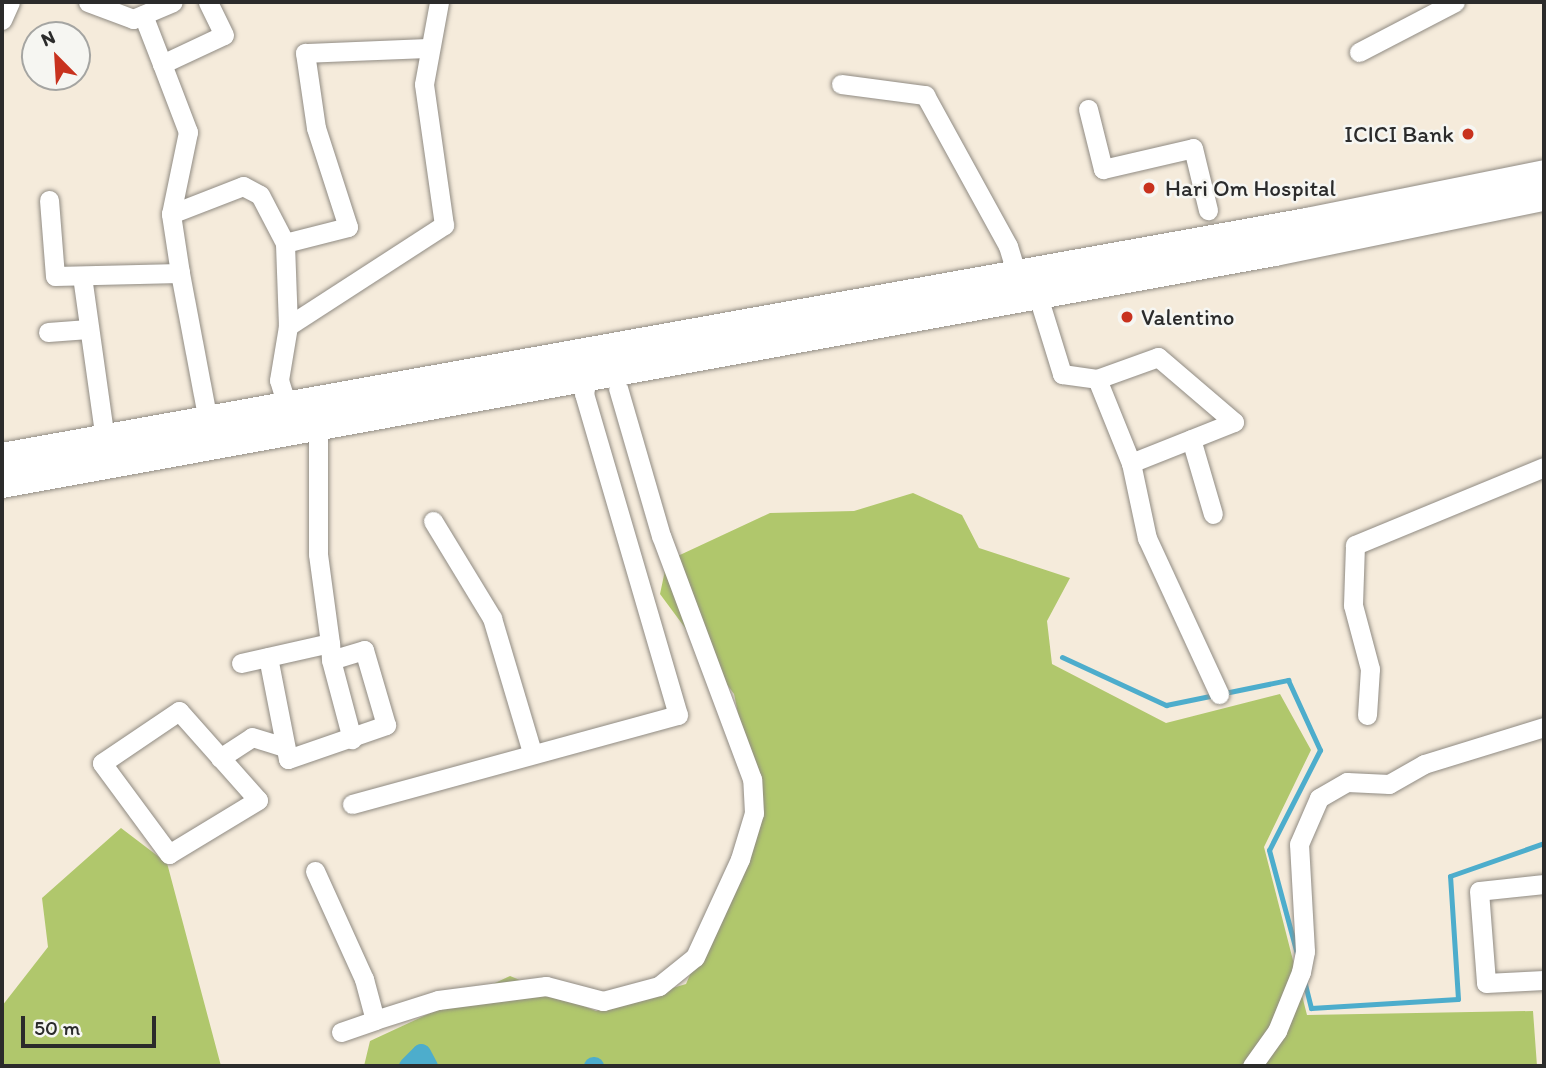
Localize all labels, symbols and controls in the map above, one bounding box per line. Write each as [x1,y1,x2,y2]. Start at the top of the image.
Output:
north arrow [21,21,91,91]
text: N [38,25,59,51]
place label: ICICI Bank [1345,120,1454,148]
marker: ICICI Bank [1460,126,1476,142]
place label: Hari Om Hospital [1165,174,1337,202]
marker: Hari Om Hospital [1139,178,1159,198]
place label: Valentino [1141,303,1234,331]
marker: Valentino [1119,309,1135,325]
scale bar [24,1002,159,1046]
text: 50 m [34,1015,80,1040]

